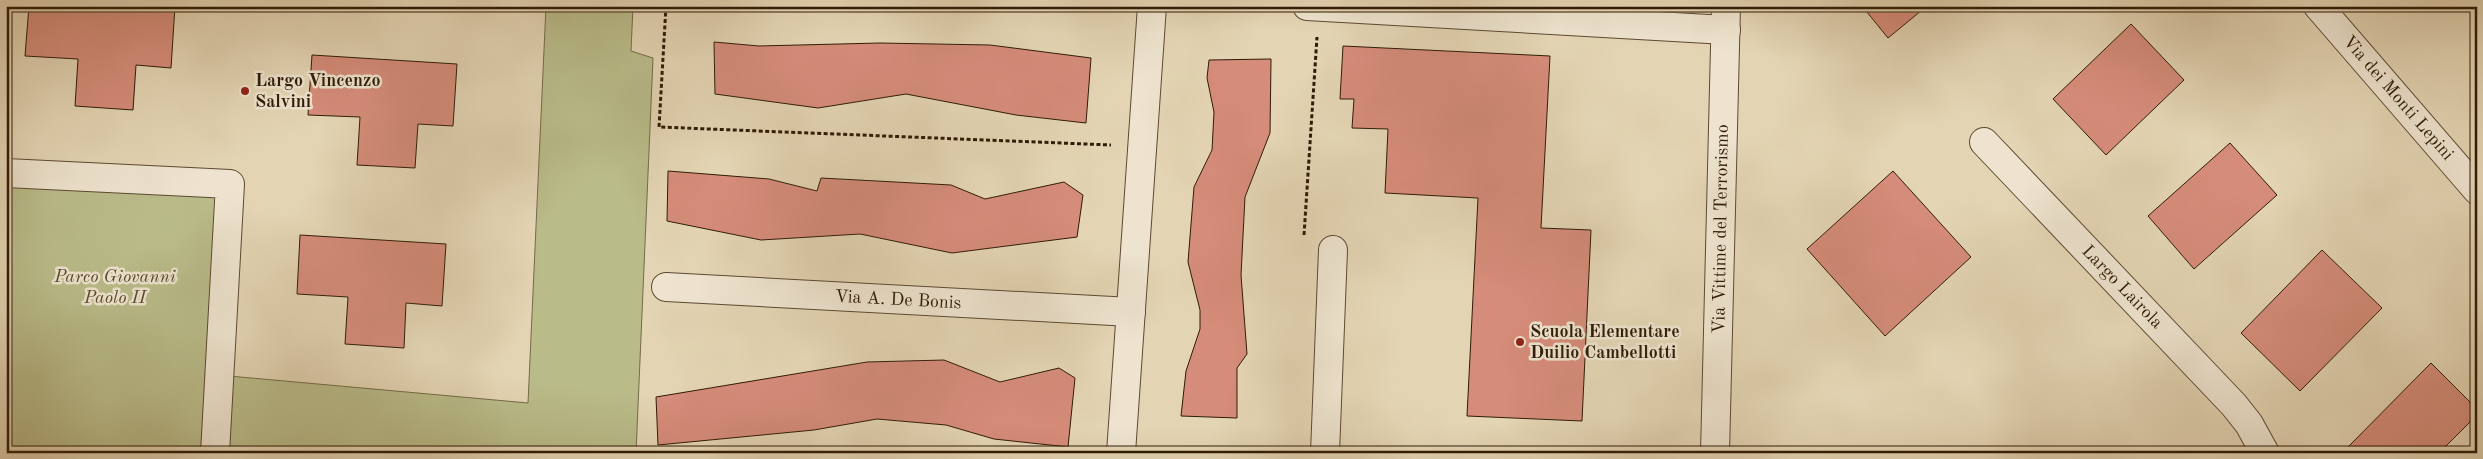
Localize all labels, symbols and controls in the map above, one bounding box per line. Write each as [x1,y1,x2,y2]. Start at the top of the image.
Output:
street label: Via dei Monti Lepini [2339,32,2457,164]
place label: Largo Vincenzo Salvini [255,72,380,111]
marker: Largo Vincenzo Salvini [239,85,251,97]
street label: Via Vittime del Terrorismo [1710,124,1732,334]
street label: Largo Lairola [2078,242,2166,332]
park label: Parco Giovanni Paolo II [53,268,176,307]
street label: Via A. De Bonis [834,288,962,312]
place label: Scuola Elementare Duilio Cambellotti [1530,323,1680,362]
marker: Scuola Elementare Duilio Cambellotti [1514,336,1526,348]

